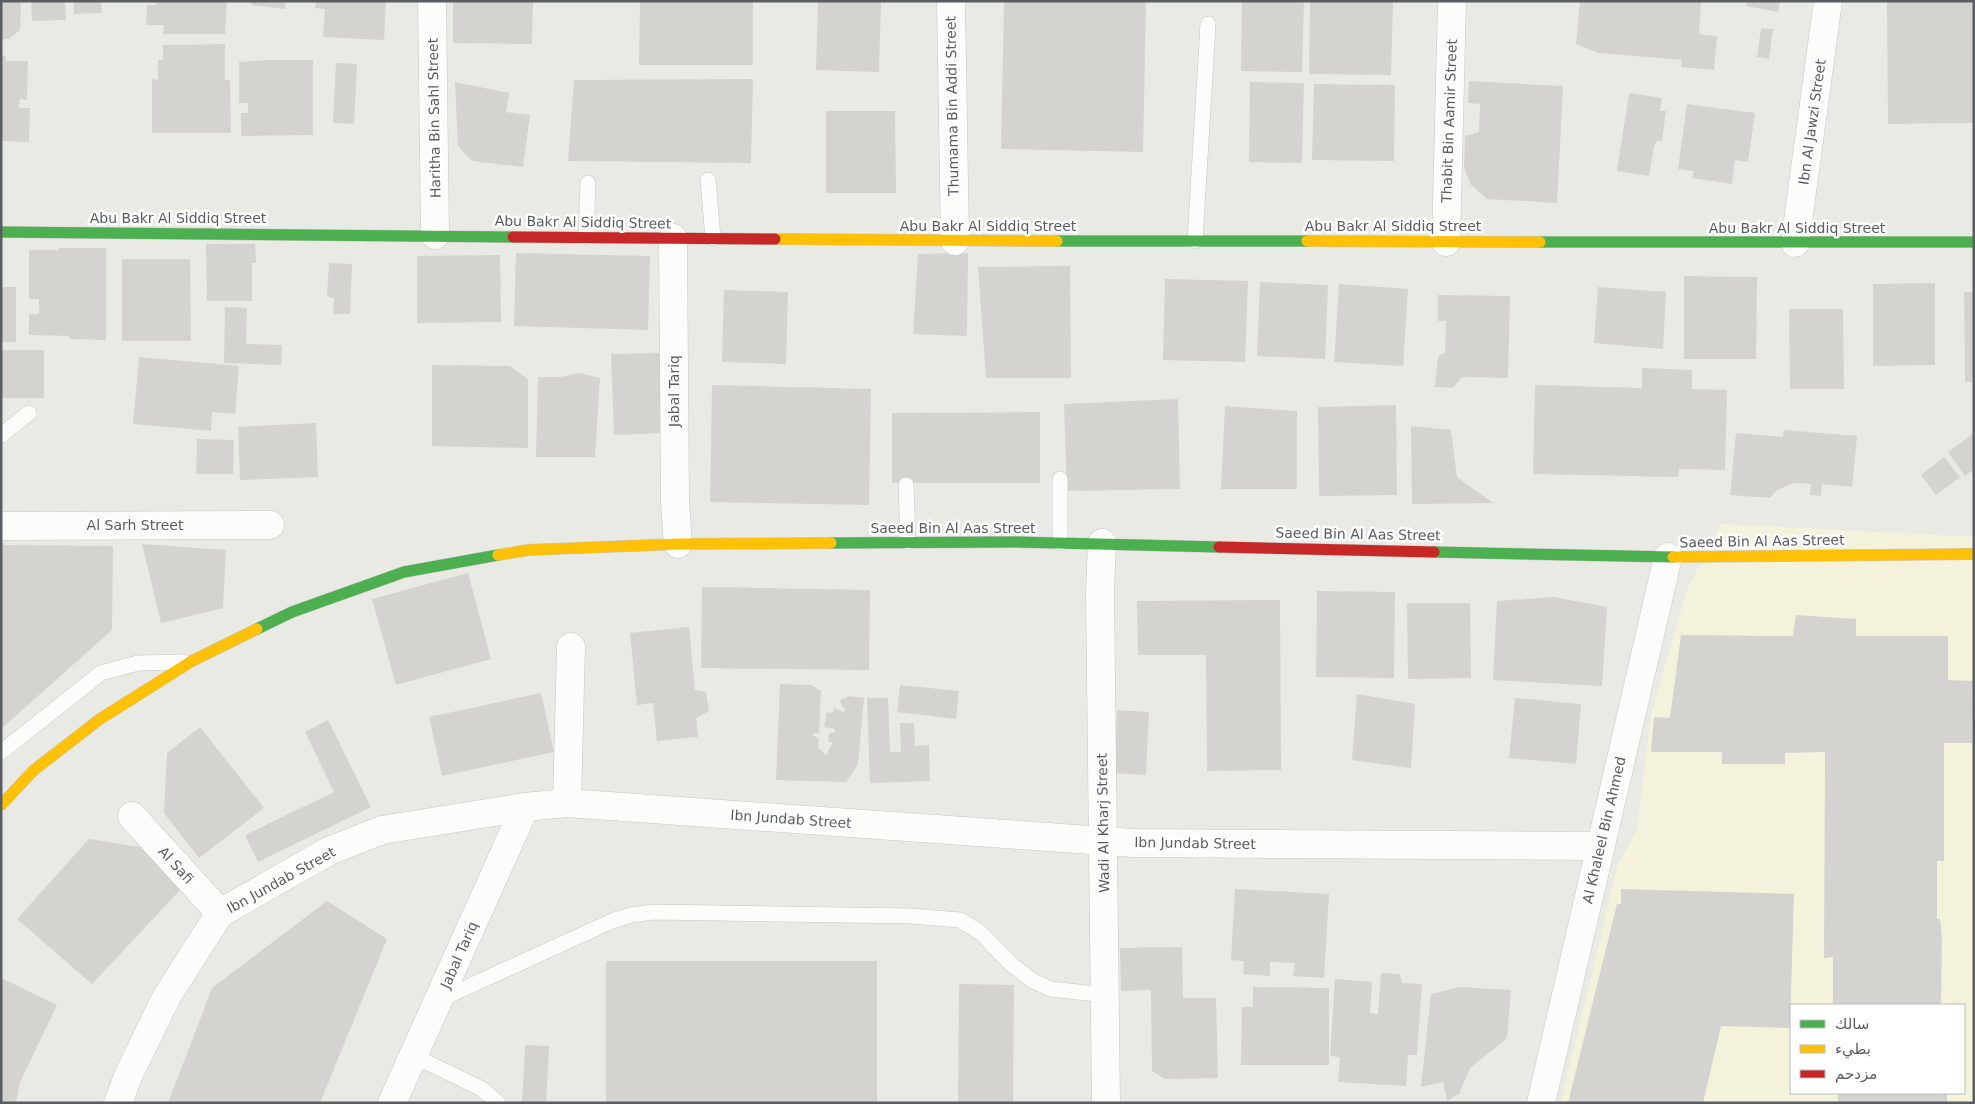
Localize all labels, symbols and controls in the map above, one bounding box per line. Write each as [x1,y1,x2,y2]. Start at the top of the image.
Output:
street label: Thumama Bin Addi Street [942,15,962,197]
street label: Haritha Bin Sahl Street [425,37,443,198]
street label: Thabit Bin Aamir Street [1438,38,1460,204]
street label: Ibn Al Jawzi Street [1795,58,1829,186]
street label: Abu Bakr Al Siddiq Street [90,210,267,226]
street label: Abu Bakr Al Siddiq Street [495,212,672,232]
street label: Abu Bakr Al Siddiq Street [900,218,1077,234]
street label: Abu Bakr Al Siddiq Street [1305,218,1482,234]
street label: Abu Bakr Al Siddiq Street [1709,220,1886,236]
street label: Jabal Tariq [666,355,682,428]
street label: Al Sarh Street [87,517,184,533]
street label: Saeed Bin Al Aas Street [870,520,1036,536]
street label: Saeed Bin Al Aas Street [1275,525,1441,543]
street label: Saeed Bin Al Aas Street [1679,532,1845,550]
street label: Wadi Al Kharj Street [1094,752,1112,893]
street label: Al Khaleel Bin Ahmed [1579,755,1629,905]
street label: Ibn Jundab Street [730,807,853,831]
street label: Ibn Jundab Street [1134,834,1256,852]
street label: Al Safi [155,843,197,887]
street label: Ibn Jundab Street [224,843,338,916]
street label: Jabal Tariq [437,919,481,992]
legend [1790,1004,1965,1094]
text: سالك [1835,1015,1869,1033]
text: بطيء [1835,1040,1871,1059]
text: مزدحم [1835,1065,1877,1083]

